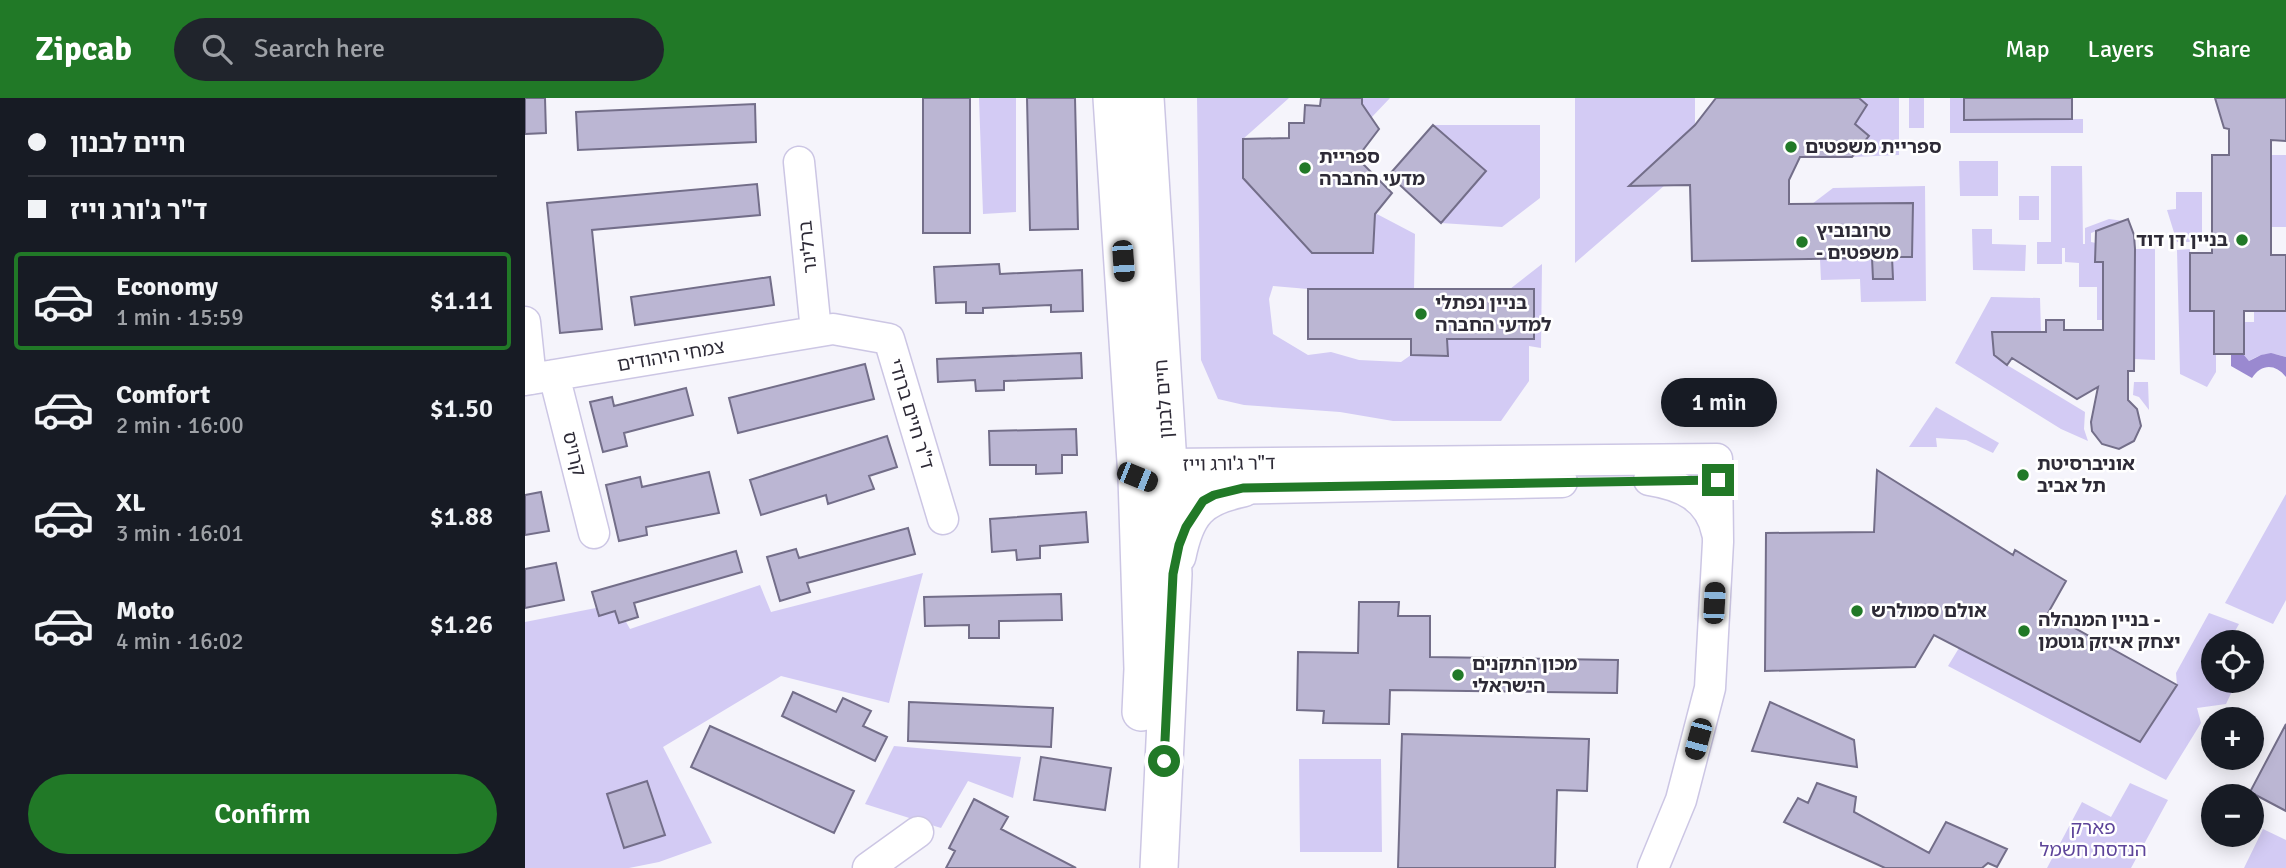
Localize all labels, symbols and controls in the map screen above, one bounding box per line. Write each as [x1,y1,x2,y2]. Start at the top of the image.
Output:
search box [174,18,664,81]
text: Zipcab [35,29,132,70]
icon: search [198,30,236,68]
text: Search here [254,33,385,65]
text: Map [2005,34,2050,64]
text: Layers [2088,34,2154,64]
text: Share [2192,34,2251,64]
text: חיים לבנון [70,128,186,160]
place label: ספריית משפטים [1805,135,1942,159]
marker: ספריית משפטים [1783,139,1799,155]
place label: ספריית מדעי החברה [1319,145,1425,191]
marker: ספריית מדעי החברה [1297,160,1313,176]
text: ד"ר ג'ורג וייז [70,195,207,227]
street label: ברלינר [793,219,823,275]
place label: טרובוביץ - משפטים [1816,219,1899,265]
place label: בניין דן דוד [2136,228,2228,252]
marker: בניין דן דוד [2234,232,2250,248]
marker: טרובוביץ - משפטים [1794,234,1810,250]
car [1112,239,1135,283]
icon: car [32,270,95,333]
text: Economy [116,271,218,303]
text: $1.11 [430,285,493,317]
place label: בניין נפתלי למדעי החברה [1435,291,1552,337]
text: 1 min · 15:59 [116,303,244,332]
marker: בניין נפתלי למדעי החברה [1413,306,1429,322]
street label: צמחי היהודים [615,335,727,377]
street label: ד"ר חיים ברודי [883,356,939,472]
street label: חיים לבנון [1149,358,1179,440]
icon: car [32,378,95,441]
callout: 1 min [1660,378,1776,428]
text: Comfort [116,379,210,411]
text: 1 min [1691,388,1747,417]
text: $1.50 [430,393,493,425]
text: 2 min · 16:00 [116,411,244,440]
street label: קרויס [557,429,591,479]
street label: ד"ר ג'ורג וייז [1182,451,1276,477]
place label: אוניברסיטת תל אביב [2037,452,2135,498]
car [1114,459,1161,495]
route end [1702,464,1734,496]
marker: אוניברסיטת תל אביב [2015,467,2031,483]
icon: car [32,486,95,549]
text: XL [116,487,146,519]
text: $1.88 [430,501,493,533]
text: 3 min · 16:01 [116,519,244,548]
car [1703,581,1726,625]
icon: car [32,594,95,657]
text: Moto [116,595,174,627]
place label: אולם סמולרש [1871,599,1987,623]
marker: אולם סמולרש [1849,603,1865,619]
place label: בניין המנהלה - יצחק אייזק גוטמן [2038,608,2181,654]
text: $1.26 [430,609,493,641]
marker: בניין המנהלה - יצחק אייזק גוטמן [2016,623,2032,639]
text: 4 min · 16:02 [116,627,244,656]
map controls [2201,630,2264,847]
button: locate [2201,630,2264,693]
place label: מכון התקנים הישראלי [1472,652,1577,698]
marker: מכון התקנים הישראלי [1450,667,1466,683]
button: + [2201,707,2264,770]
car [1683,716,1714,762]
route start [1148,745,1180,777]
button: Confirm [28,774,497,854]
button: − [2201,784,2264,847]
park label: פארק הנדסת חשמל [2039,816,2147,862]

